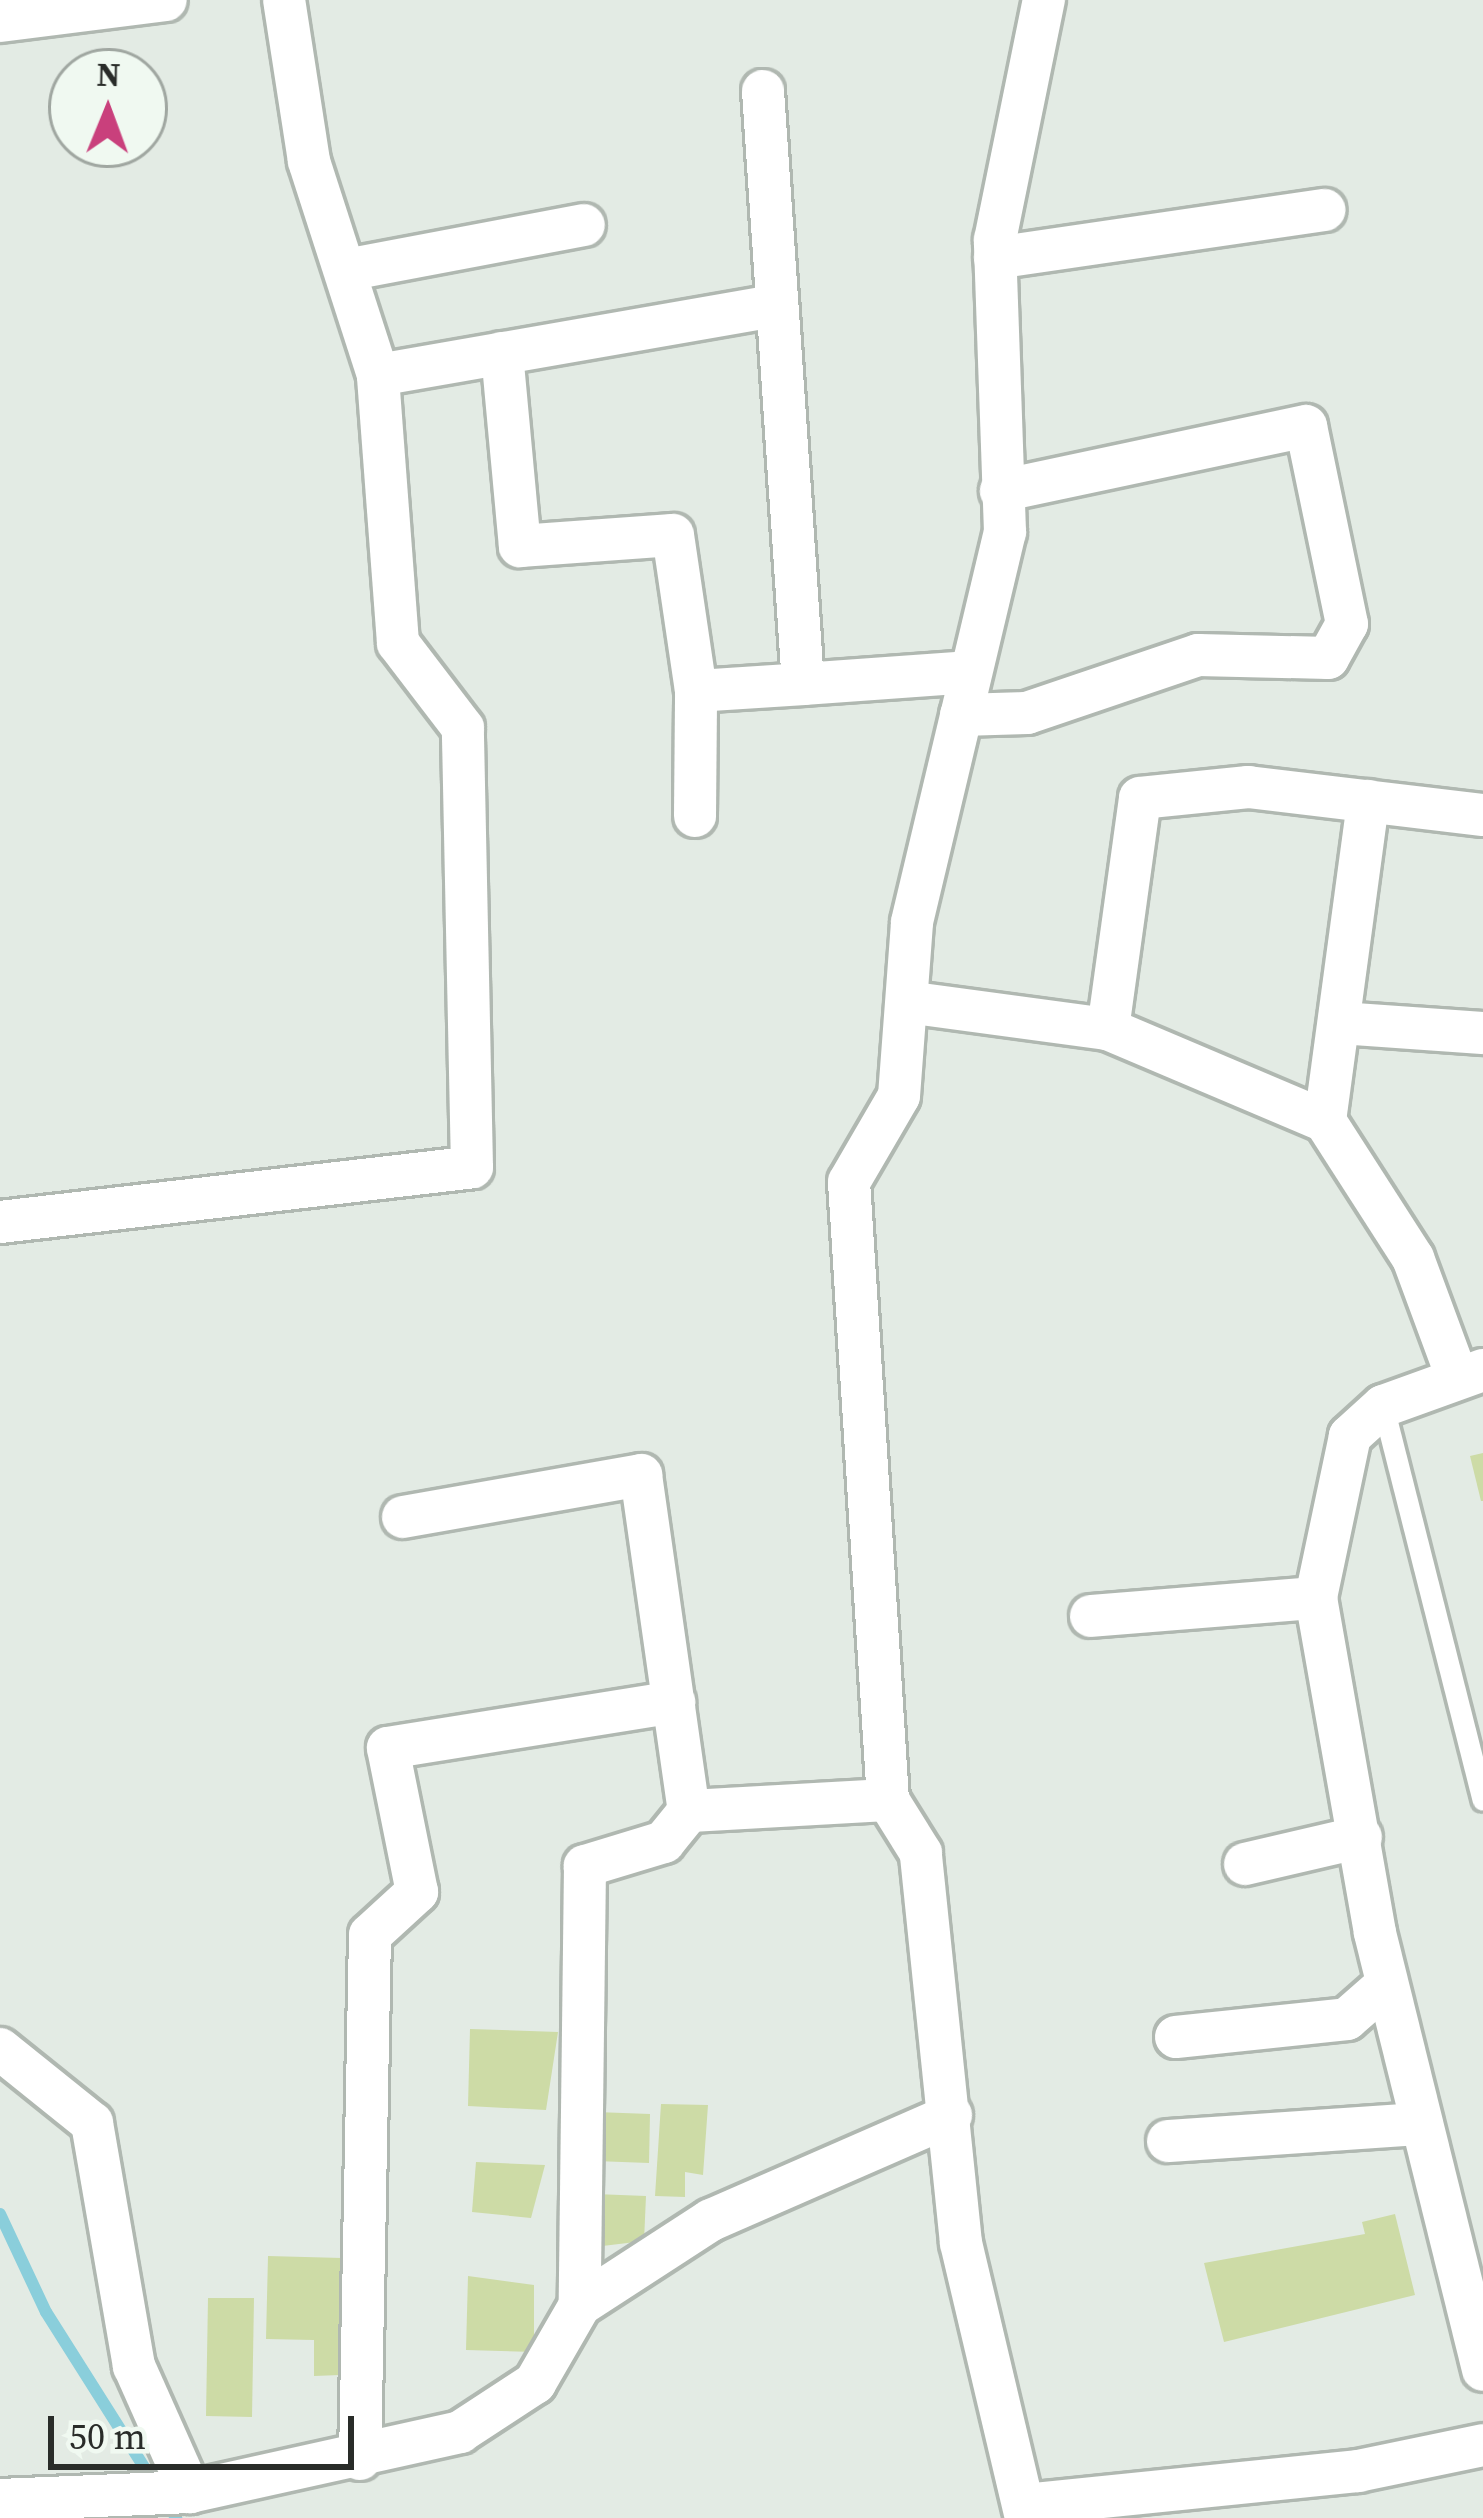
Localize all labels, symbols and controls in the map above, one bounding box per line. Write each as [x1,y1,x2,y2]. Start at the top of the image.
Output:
north arrow [48,48,168,168]
text: N [96,52,121,97]
scale bar [54,2392,360,2466]
text: 50 m [69,2412,146,2461]

